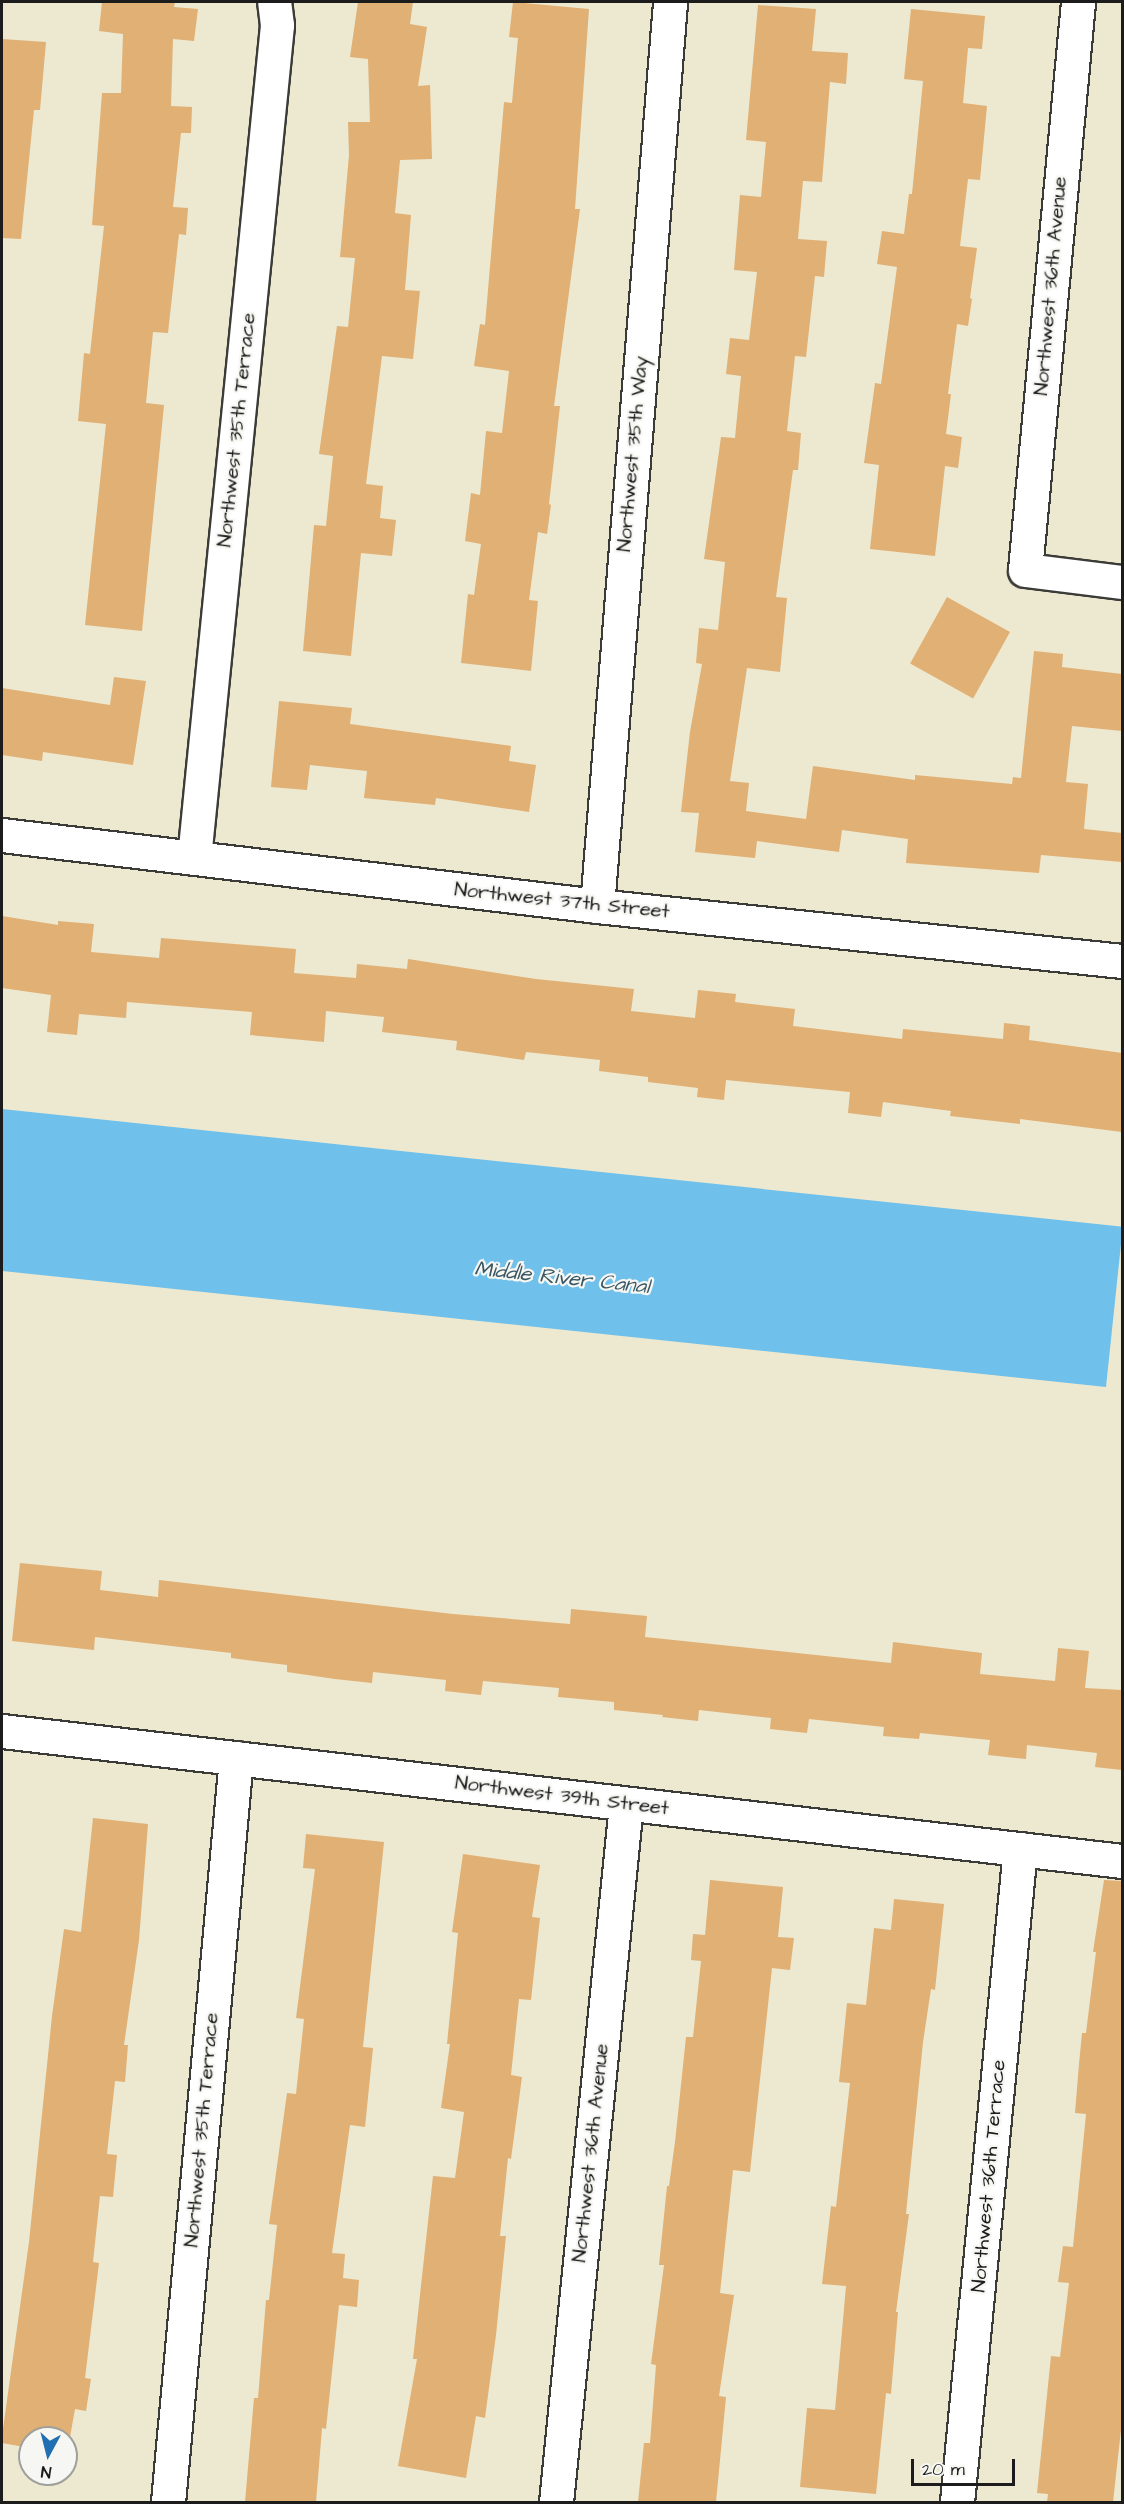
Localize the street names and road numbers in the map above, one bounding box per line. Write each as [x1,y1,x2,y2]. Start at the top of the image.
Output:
street label: Northwest 36th Avenue [1029,176,1073,396]
street label: Northwest 35th Terrace [213,312,261,548]
street label: Northwest 35th Way [612,355,654,553]
street label: Northwest 37th Street [453,878,671,924]
street label: Northwest 39th Street [454,1771,670,1821]
street label: Northwest 35th Terrace [180,2012,224,2248]
street label: Northwest 36th Avenue [568,2043,614,2263]
street label: Northwest 36th Terrace [967,2059,1011,2293]

